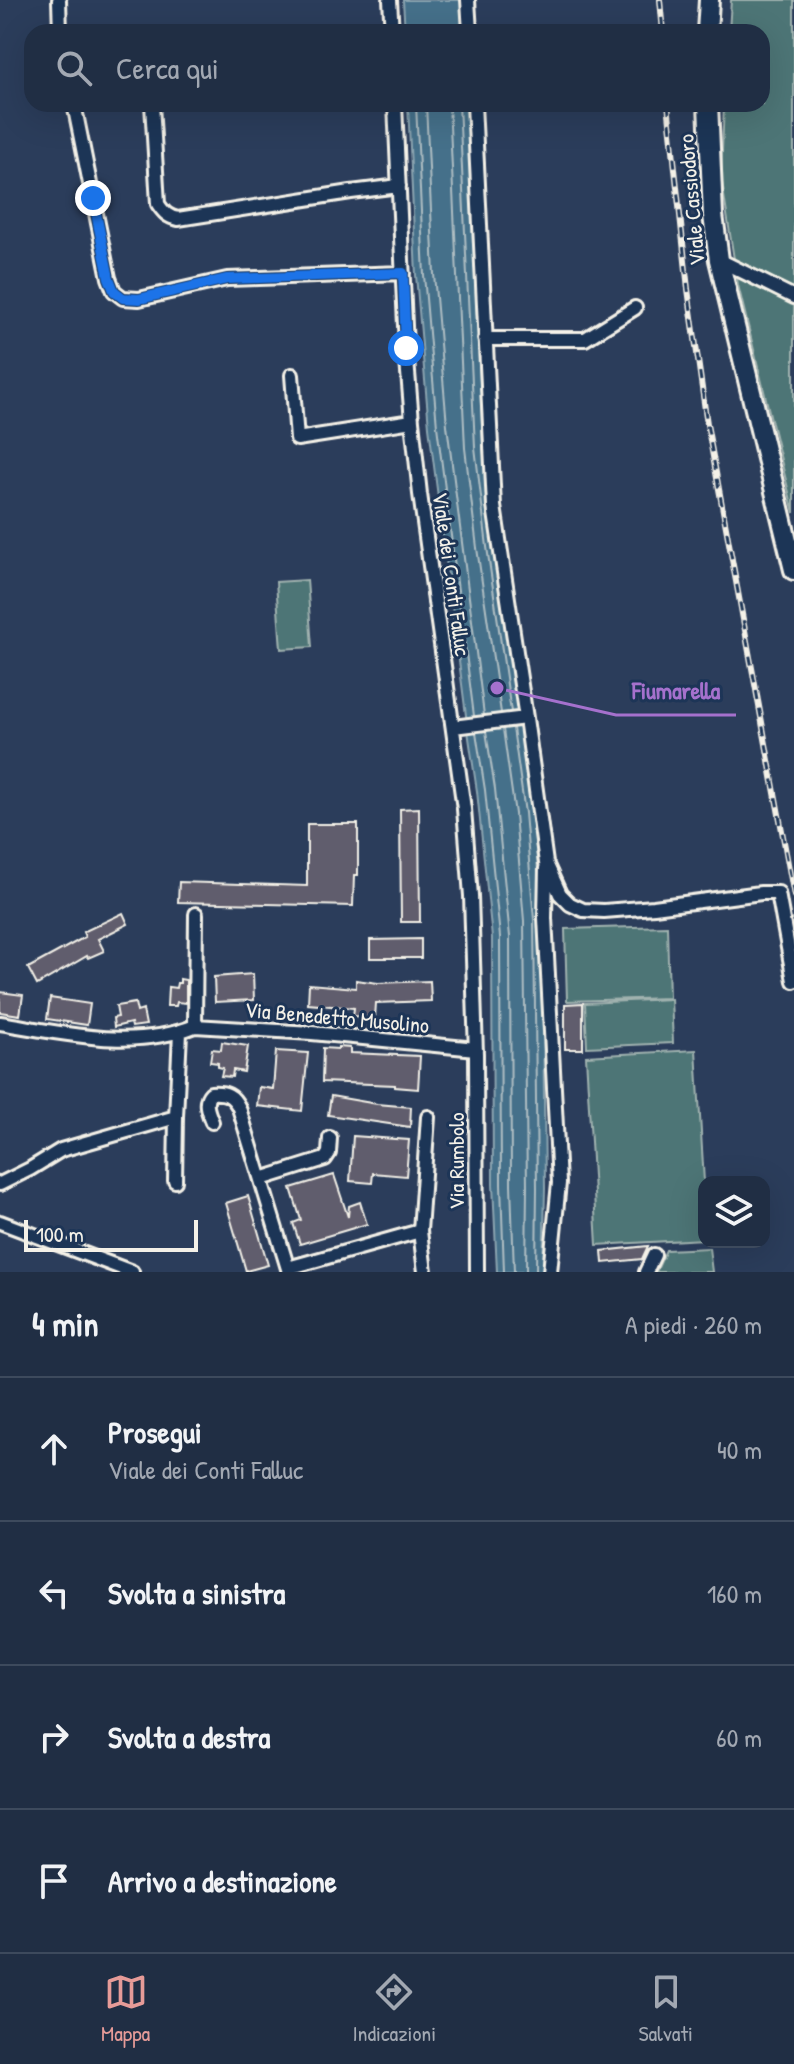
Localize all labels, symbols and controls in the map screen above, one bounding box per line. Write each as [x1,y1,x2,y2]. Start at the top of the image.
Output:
search box [24,24,770,112]
icon: search [52,46,96,90]
text: Cerca qui [116,48,219,88]
street label: Viale Cassiodoro [670,133,712,267]
route end [75,180,111,216]
route start [388,330,424,366]
street label: Viale dei Conti Falluc [426,490,478,658]
callout: Fiumarella [616,667,736,715]
text: Fiumarella [631,674,721,706]
street label: Via Benedetto Musolino [244,994,430,1040]
street label: Via Rumbolo [441,1112,471,1210]
map controls [698,1176,770,1248]
button: layers [698,1176,770,1248]
scale bar [24,1216,198,1252]
text: 100 m [36,1219,84,1249]
text: 4 min [32,1301,99,1347]
text: A piedi · 260 m [625,1307,762,1342]
text: Prosegui [108,1412,202,1452]
icon: ahead [32,1427,76,1471]
text: 40 m [717,1432,762,1467]
text: Viale dei Conti Falluc [108,1452,303,1487]
icon: left [32,1571,76,1615]
text: Svolta a sinistra [108,1573,285,1613]
text: 160 m [707,1576,762,1611]
icon: right [32,1715,76,1759]
text: Svolta a destra [108,1717,270,1757]
text: 60 m [716,1720,762,1755]
icon: arrive [32,1859,76,1903]
text: Arrivo a destinazione [108,1861,337,1901]
tab: Mappa [101,1970,150,2048]
tab: Indicazioni [352,1970,436,2048]
tab: Salvati [638,1970,693,2048]

